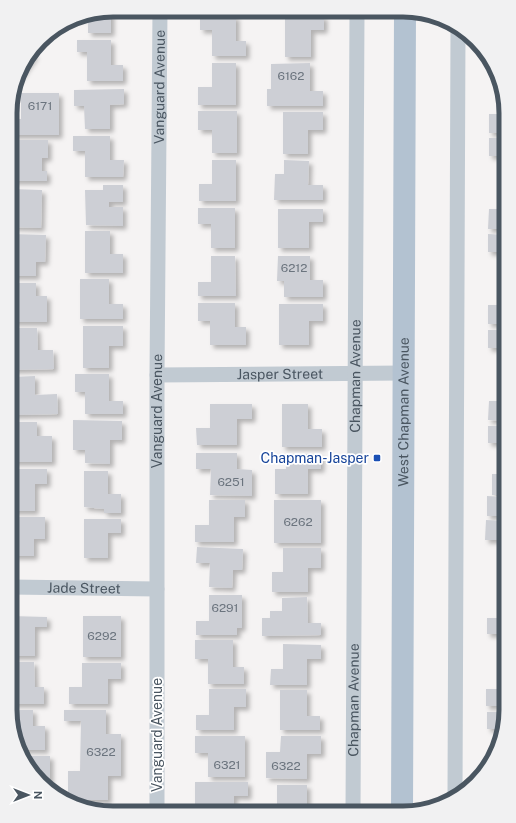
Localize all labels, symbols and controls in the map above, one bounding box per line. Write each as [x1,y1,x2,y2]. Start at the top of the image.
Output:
street label: Vanguard Avenue [151,30,168,144]
house number: 6162 [278,69,304,83]
house number: 6171 [28,99,52,113]
house number: 6212 [281,261,307,275]
street label: Chapman Avenue [347,319,363,433]
street label: West Chapman Avenue [395,337,412,487]
street label: Vanguard Avenue [149,354,165,468]
street label: Jasper Street [237,366,323,382]
place label: Chapman-Jasper [261,450,369,466]
marker: Chapman-Jasper [372,453,382,463]
house number: 6251 [217,475,245,489]
house number: 6262 [283,515,313,529]
street label: Jade Street [47,580,121,597]
house number: 6291 [211,601,239,615]
house number: 6292 [87,629,117,643]
street label: Chapman Avenue [345,643,362,757]
street label: Vanguard Avenue [149,678,165,792]
house number: 6322 [86,745,116,759]
house number: 6321 [214,758,241,772]
house number: 6322 [271,759,301,773]
north arrow [8,775,48,815]
text: N [32,791,44,799]

